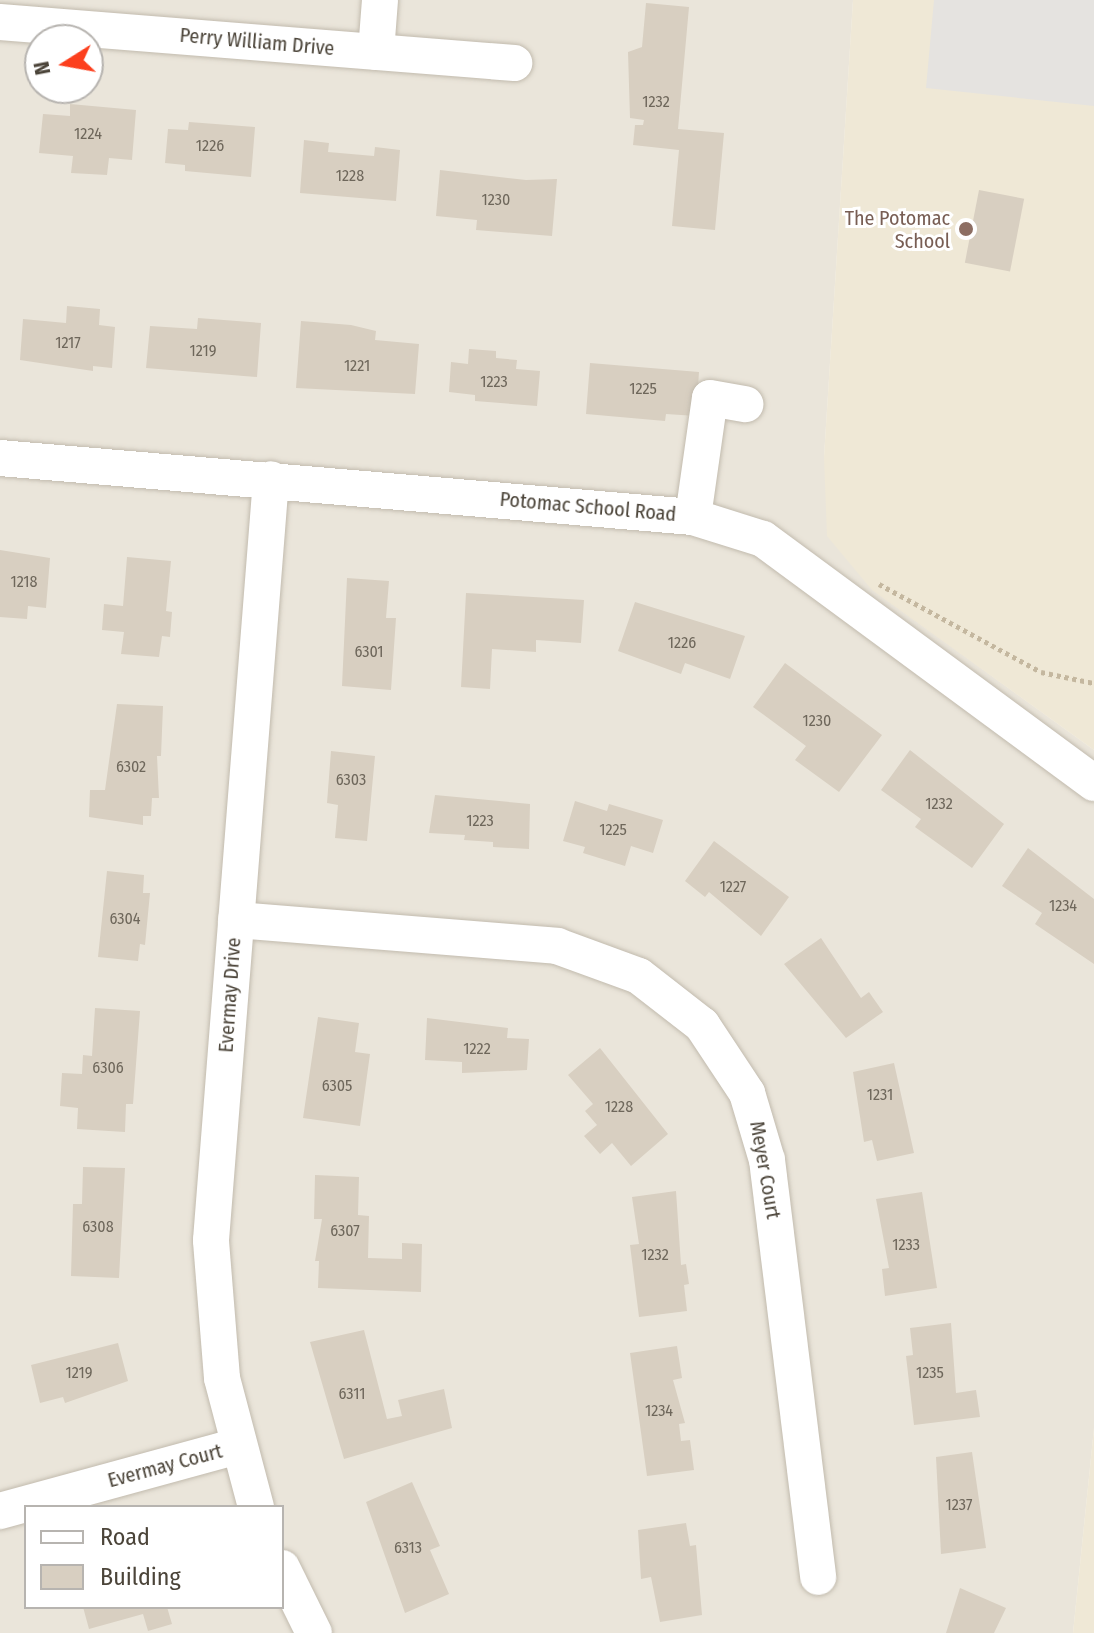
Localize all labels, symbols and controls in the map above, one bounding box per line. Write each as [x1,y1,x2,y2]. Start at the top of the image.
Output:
street label: Perry William Drive [179,23,335,61]
north arrow [24,24,104,104]
text: N [27,59,56,77]
house number: 1232 [642,92,670,112]
house number: 1224 [74,124,102,144]
house number: 1226 [196,136,224,156]
house number: 1228 [336,166,364,186]
house number: 1230 [482,190,510,210]
place label: The Potomac School [845,206,950,253]
marker: The Potomac School [957,220,975,238]
house number: 1217 [55,333,81,353]
house number: 1219 [190,341,216,361]
house number: 1221 [344,356,370,376]
house number: 1223 [480,372,508,392]
house number: 1225 [629,379,657,399]
street label: Potomac School Road [499,487,677,527]
house number: 1218 [10,572,38,592]
house number: 1226 [668,633,696,653]
house number: 6301 [354,642,384,662]
house number: 1230 [803,711,831,731]
house number: 6302 [116,757,146,777]
house number: 6303 [336,770,366,790]
house number: 1232 [925,794,953,814]
house number: 1223 [466,811,494,831]
house number: 1225 [599,820,627,840]
house number: 1227 [720,877,746,897]
house number: 1234 [1049,896,1077,916]
house number: 6304 [109,909,141,929]
street label: Evermay Drive [214,937,246,1053]
house number: 1222 [463,1039,491,1059]
house number: 6306 [92,1058,124,1078]
house number: 6305 [322,1076,352,1096]
house number: 1231 [867,1085,893,1105]
house number: 1228 [605,1097,633,1117]
street label: Meyer Court [745,1119,785,1221]
house number: 6308 [82,1217,114,1237]
house number: 6307 [330,1221,360,1241]
house number: 1233 [892,1235,920,1255]
house number: 1232 [641,1245,669,1265]
house number: 1219 [66,1363,92,1383]
house number: 1235 [916,1363,944,1383]
house number: 6311 [339,1384,365,1404]
house number: 1234 [645,1401,673,1421]
street label: Evermay Court [105,1439,225,1493]
house number: 1237 [946,1495,972,1515]
legend [24,1505,284,1609]
text: Road [100,1523,150,1551]
house number: 6313 [394,1538,422,1558]
text: Building [100,1563,181,1591]

